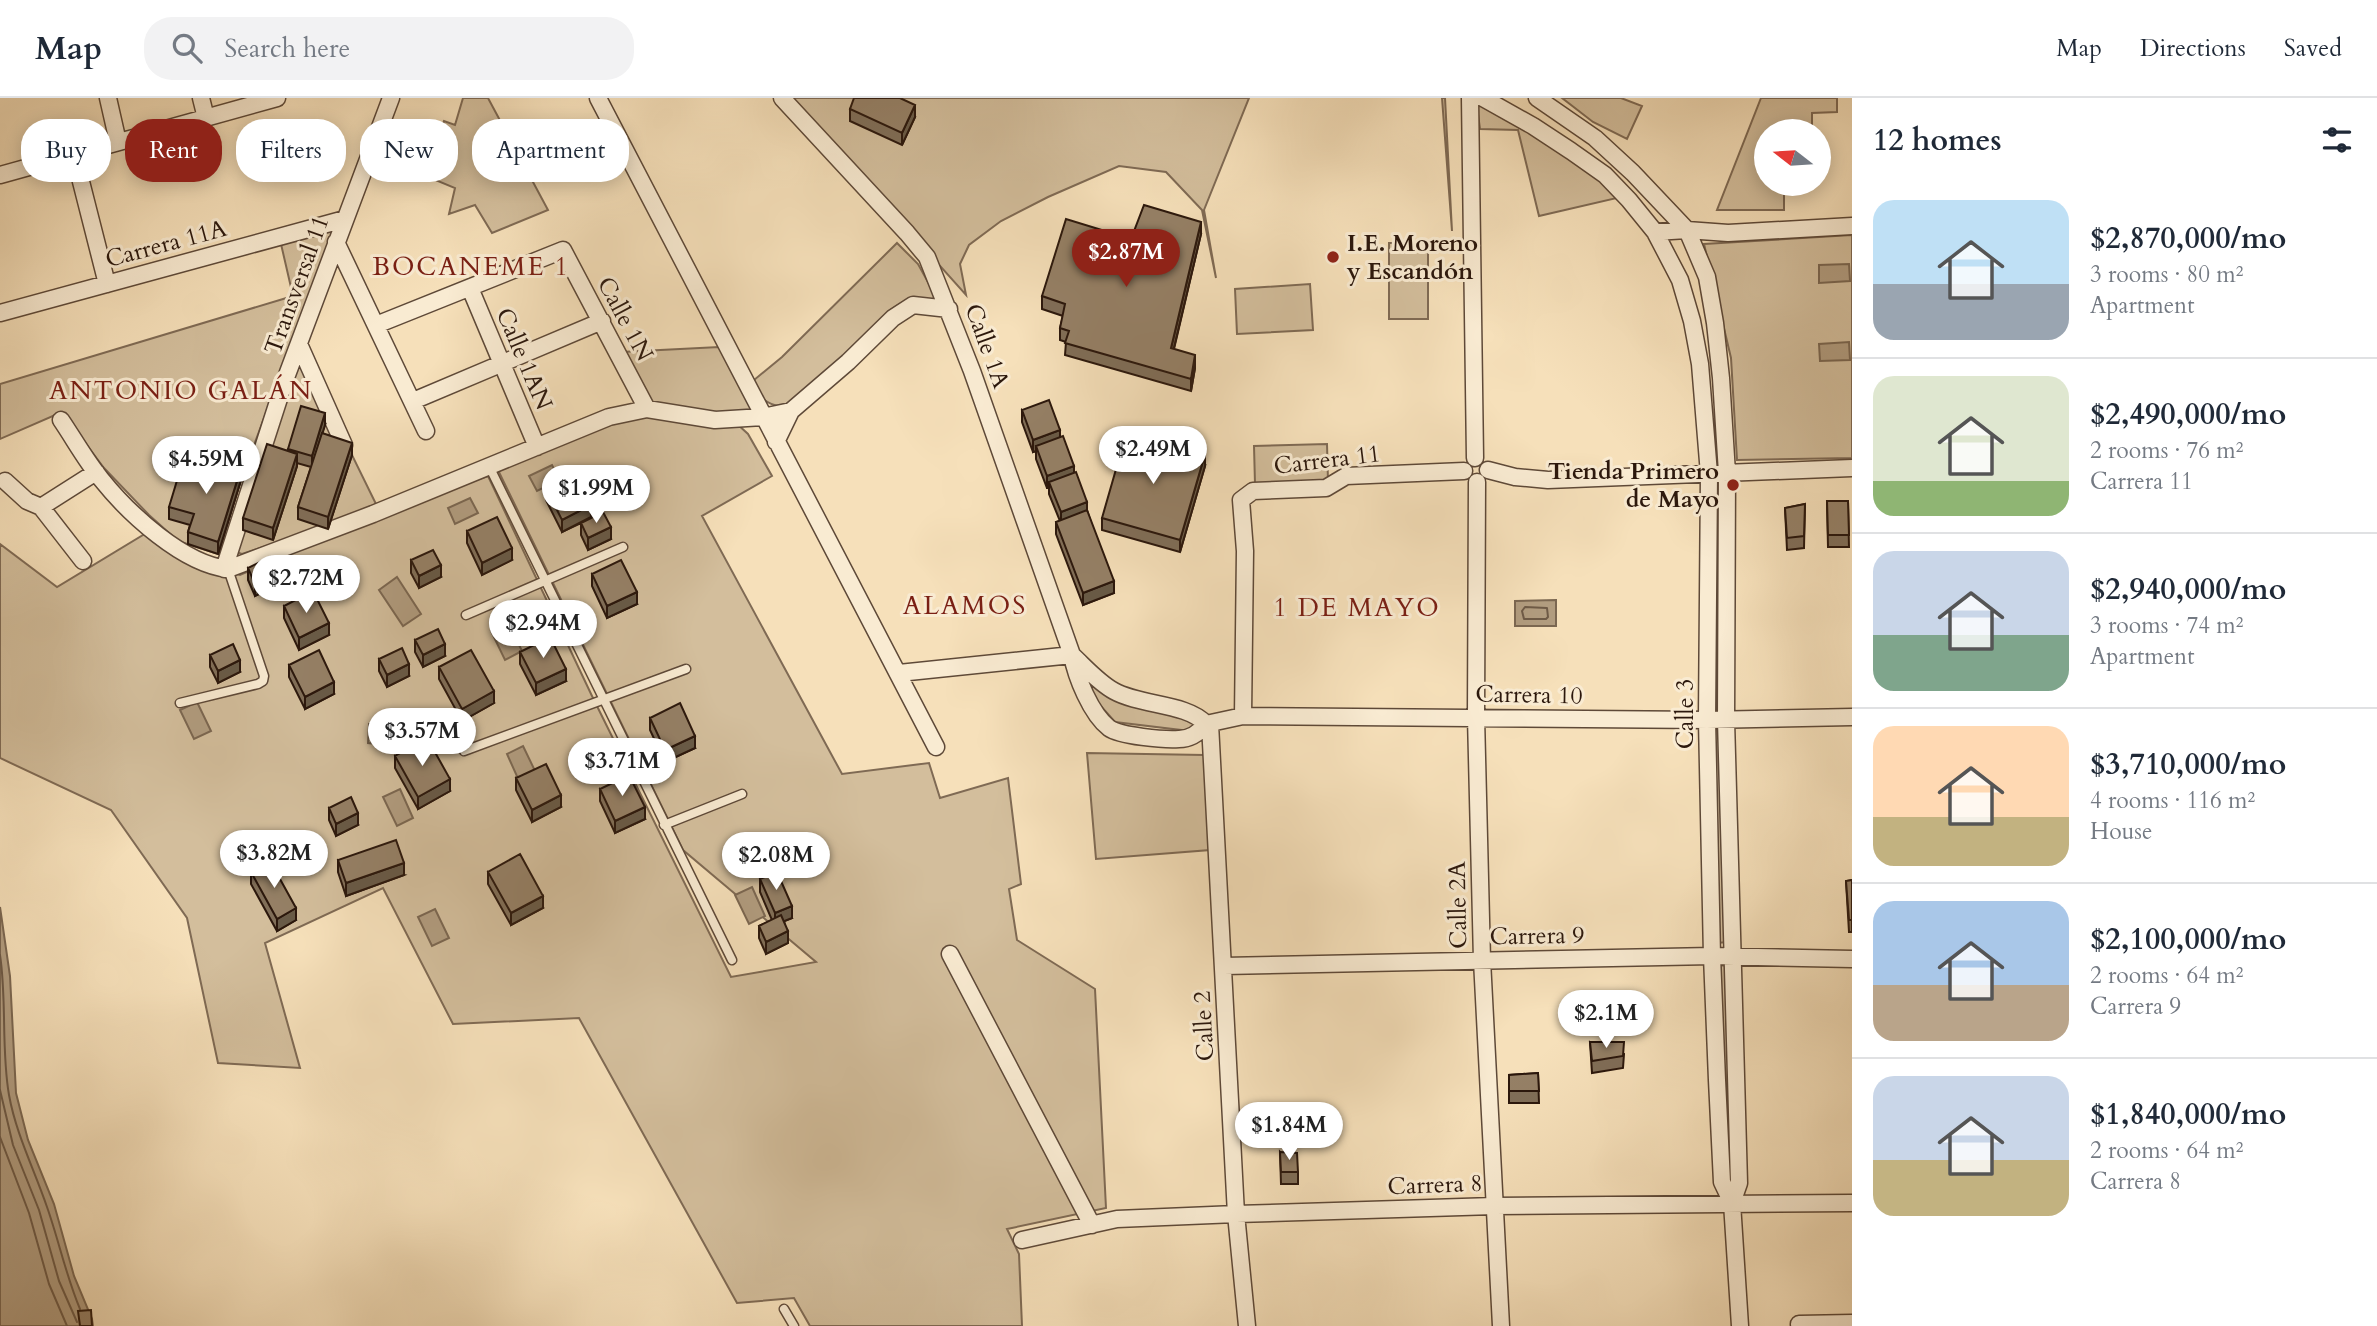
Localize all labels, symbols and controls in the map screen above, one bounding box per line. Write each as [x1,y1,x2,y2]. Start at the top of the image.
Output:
search box [144,17,634,80]
text: Map [35,26,102,71]
icon: search [168,29,206,67]
text: Search here [224,31,350,66]
text: Map [2056,32,2102,65]
text: Directions [2140,32,2246,65]
text: Saved [2284,32,2342,65]
chip: Buy [21,119,111,182]
chip: Rent [125,119,222,182]
chip: Filters [236,119,346,182]
chip: New [360,119,458,182]
chip: Apartment [472,119,629,182]
north arrow [1754,119,1830,196]
map controls [1754,119,1831,196]
text: 12 homes [1873,120,2002,161]
icon: filters [2318,121,2356,159]
street label: Transversal 11 [257,211,337,359]
street label: Carrera 11A [102,212,231,276]
text: $2,870,000/mo [2090,218,2286,259]
place label: I.E. Moreno y Escandón [1346,227,1478,288]
icon: home [1929,228,2013,312]
pin: $2.87M [1069,230,1183,289]
text: $2.87M [1088,236,1164,267]
district label: BOCANEME 1 [372,249,570,284]
marker: I.E. Moreno y Escandón [1325,249,1341,265]
text: 3 rooms · 80 m² [2090,259,2243,290]
street label: Calle 1N [589,271,661,367]
text: Apartment [2090,290,2194,321]
street label: Calle 1A [957,299,1018,394]
street label: Calle 1AN [488,303,561,416]
district label: ANTONIO GALÁN [49,373,313,408]
text: $2,490,000/mo [2090,394,2286,435]
icon: home [1929,404,2013,488]
pin: $2.49M [1096,426,1210,486]
text: $2.49M [1115,433,1191,464]
text: 2 rooms · 76 m² [2090,435,2243,466]
pin: $4.59M [149,436,263,496]
street label: Carrera 11 [1272,437,1382,483]
text: $4.59M [168,443,244,474]
place label: Tienda Primero de Mayo [1548,455,1719,516]
pin: $1.99M [539,466,653,525]
text: Carrera 11 [2090,466,2193,497]
text: $1.99M [558,472,634,503]
marker: Tienda Primero de Mayo [1725,477,1741,493]
pin: $2.72M [249,556,363,615]
text: $2.72M [268,562,344,593]
text: $2,940,000/mo [2090,569,2286,610]
icon: home [1929,579,2013,663]
district label: ALAMOS [903,588,1027,623]
district label: 1 DE MAYO [1273,590,1441,625]
pin: $2.94M [486,601,600,660]
text: $2.94M [505,607,581,638]
text: 3 rooms · 74 m² [2090,610,2243,641]
text: Apartment [2090,641,2194,672]
street label: Carrera 10 [1475,678,1583,712]
street label: Calle 3 [1669,679,1702,749]
pin: $3.57M [365,708,479,768]
text: $3.57M [384,715,460,746]
pin: $3.71M [565,738,679,798]
text: $3,710,000/mo [2090,744,2286,785]
text: $3.71M [584,745,660,776]
icon: home [1929,754,2013,838]
text: 4 rooms · 116 m² [2090,785,2255,816]
text: House [2090,816,2152,847]
pin: $3.82M [217,830,331,890]
pin: $2.08M [719,832,833,892]
text: $3.82M [236,837,312,868]
text: $2.08M [738,839,814,870]
street label: Calle 2A [1441,860,1475,949]
street label: Carrera 9 [1489,919,1585,953]
text: $2,100,000/mo [2090,919,2286,960]
icon: home [1929,929,2013,1013]
text: 2 rooms · 64 m² [2090,960,2243,991]
street label: Calle 2 [1186,990,1222,1062]
pin: $2.1M [1557,990,1655,1050]
text: Carrera 9 [2090,991,2181,1022]
text: $2.1M [1574,997,1638,1028]
text: $1,840,000/mo [2090,1094,2286,1135]
pin: $1.84M [1232,1102,1346,1162]
icon: home [1929,1104,2013,1188]
text: $1.84M [1251,1109,1327,1140]
text: 2 rooms · 64 m² [2090,1135,2243,1166]
text: Carrera 8 [2090,1166,2181,1197]
street label: Carrera 8 [1387,1167,1483,1203]

